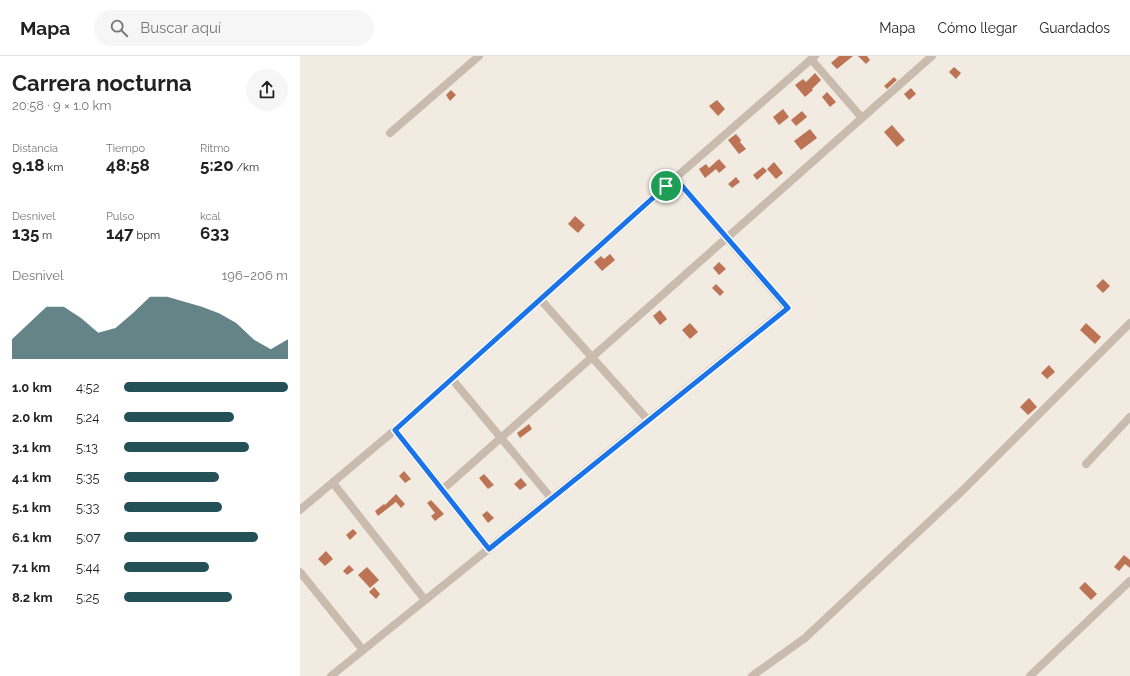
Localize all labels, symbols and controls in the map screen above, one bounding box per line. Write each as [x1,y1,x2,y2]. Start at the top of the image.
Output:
search box [94,10,374,46]
text: Mapa [20,17,70,39]
icon: search [108,17,130,39]
text: Buscar aquí [140,19,221,37]
text: Mapa [879,20,915,36]
text: Cómo llegar [937,20,1017,36]
text: Guardados [1039,20,1110,36]
button: share [246,69,288,111]
text: Carrera nocturna [12,70,192,96]
text: 20:58 · 9 × 1.0 km [12,98,111,113]
text: Distancia [12,142,58,155]
text: Tiempo [106,142,145,155]
text: Ritmo [200,142,230,155]
text: 9.18 [12,155,45,175]
text: 48:58 [106,155,150,175]
text: 5:20 [200,155,234,175]
text: km [45,161,63,174]
text: /km [234,161,259,174]
pin [649,169,683,203]
icon: arrive [655,175,677,197]
text: Desnivel [12,210,56,223]
text: Pulso [106,210,134,223]
text: kcal [200,210,221,223]
text: 135 [12,223,39,243]
text: 147 [106,223,134,243]
text: 633 [200,223,229,243]
text: m [39,229,52,242]
text: bpm [134,229,160,242]
text: Desnivel [12,268,63,283]
text: 196–206 m [222,268,288,283]
text: 1.0 km [12,380,52,395]
text: 4:52 [76,380,99,395]
text: 2.0 km [12,410,53,425]
text: 5:24 [76,410,99,425]
text: 3.1 km [12,440,51,455]
text: 5:13 [76,440,98,455]
text: 4.1 km [12,470,51,485]
text: 5:35 [76,470,100,485]
text: 5.1 km [12,500,51,515]
text: 5:33 [76,500,99,515]
text: 6.1 km [12,530,52,545]
text: 5:07 [76,530,100,545]
text: 7.1 km [12,560,50,575]
text: 5:44 [76,560,100,575]
text: 8.2 km [12,590,53,605]
text: 5:25 [76,590,99,605]

